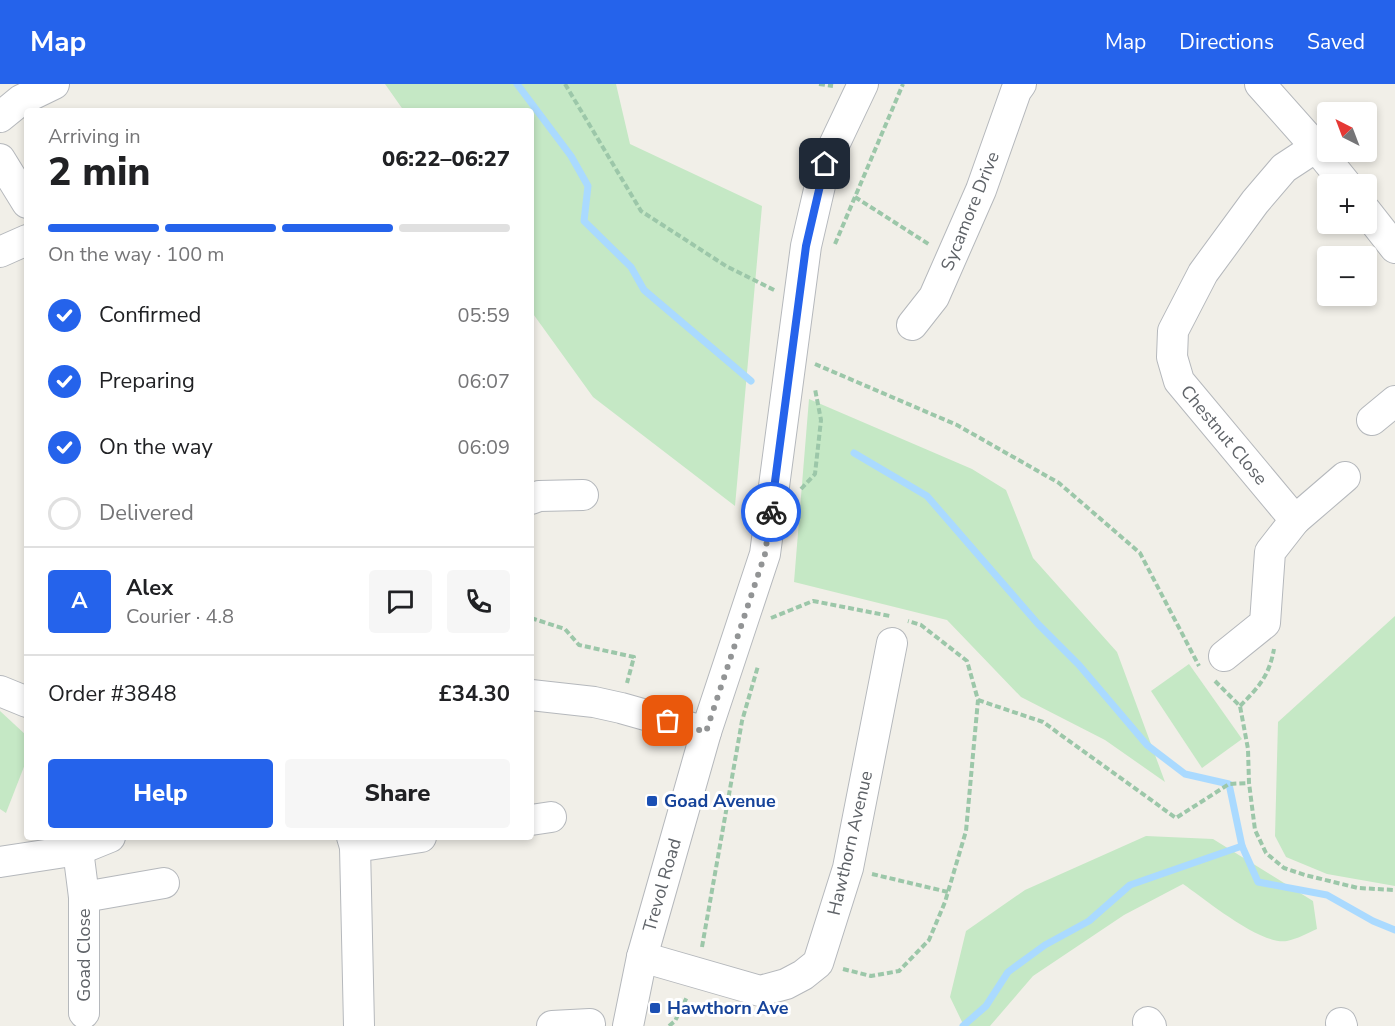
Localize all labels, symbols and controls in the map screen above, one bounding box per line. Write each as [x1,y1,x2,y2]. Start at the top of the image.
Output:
text: Map [30,23,86,61]
text: Map [1105,28,1146,56]
text: Directions [1179,28,1274,56]
text: Saved [1307,28,1365,56]
north arrow [1317,102,1377,162]
map controls [1317,102,1377,306]
text: Arriving in [48,123,141,150]
pin [799,138,850,189]
text: 06:22–06:27 [382,144,510,174]
text: 2 min [48,146,151,199]
icon: home [808,147,841,180]
street label: Sycamore Drive [935,148,1005,274]
button: + [1317,174,1377,234]
text: On the way · 100 m [48,241,224,268]
button: − [1317,246,1377,306]
icon: check [48,299,81,332]
text: Confirmed [99,300,201,330]
text: 05:59 [457,302,510,329]
icon: check [48,365,81,398]
text: Preparing [99,366,195,396]
text: 06:07 [457,368,510,395]
street label: Chestnut Close [1175,380,1273,490]
icon: check [48,431,81,464]
text: On the way [99,432,213,462]
text: 06:09 [457,434,510,461]
courier [741,482,801,542]
icon: bike [755,496,788,529]
text: Delivered [99,498,194,528]
button: chat [369,570,432,633]
button: phone [447,570,510,633]
text: Alex [126,573,173,603]
text: A [71,586,88,616]
text: Courier · 4.8 [126,603,234,630]
text: Order #3848 [48,679,177,709]
text: £34.30 [439,679,510,709]
pin [642,695,693,746]
icon: bag [651,704,684,737]
button: Help [48,759,273,828]
button: Share [285,759,510,828]
street label: Hawthorn Avenue [822,768,878,918]
place label: Goad Avenue [664,789,776,813]
marker: Goad Avenue [645,794,659,808]
street label: Trevol Road [637,835,687,935]
street label: Goad Close [72,908,96,1002]
place label: Hawthorn Ave [667,996,789,1020]
marker: Hawthorn Ave [648,1001,662,1015]

